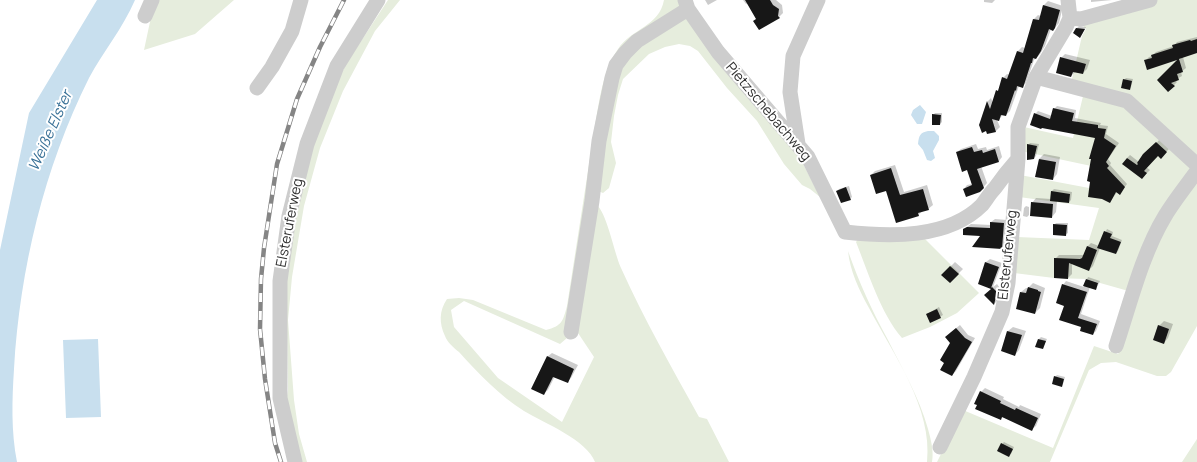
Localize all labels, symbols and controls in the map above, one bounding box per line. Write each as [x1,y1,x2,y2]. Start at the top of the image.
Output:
street label: Pietzschebachweg [722,59,814,165]
water label: Weiße Elster [25,88,77,174]
street label: Elsteruferweg [273,177,307,269]
street label: Elsteruferweg [995,209,1021,301]

